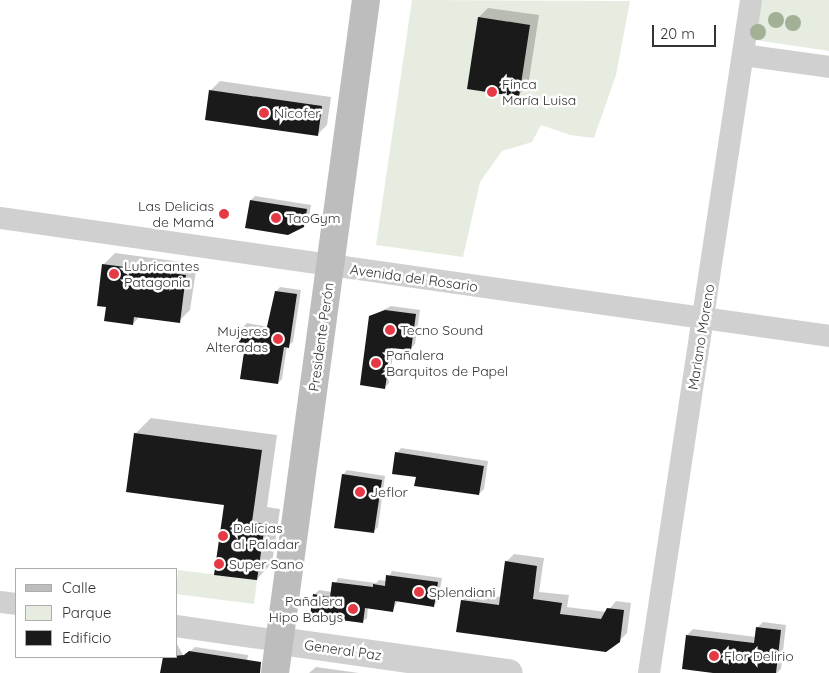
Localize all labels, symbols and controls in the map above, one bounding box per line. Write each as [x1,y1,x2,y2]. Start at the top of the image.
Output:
scale bar [654,15,718,47]
text: 20 m [660,24,695,43]
place label: Finca María Luisa [502,76,576,108]
marker: Finca María Luisa [486,86,498,98]
place label: Nicofer [274,105,321,121]
marker: Nicofer [258,107,270,119]
place label: Las Delicias de Mamá [138,198,214,230]
marker: Las Delicias de Mamá [218,208,230,220]
place label: TaoGym [286,210,340,226]
marker: TaoGym [270,212,282,224]
place label: Lubricantes Patagonia [124,258,199,290]
street label: Avenida del Rosario [349,261,479,295]
marker: Lubricantes Patagonia [108,268,120,280]
street label: Presidente Perón [305,281,337,393]
street label: Mariano Moreno [684,283,718,391]
place label: Tecno Sound [400,322,483,338]
place label: Mujeres Alteradas [206,323,268,356]
marker: Tecno Sound [384,324,396,336]
marker: Mujeres Alteradas [272,333,284,345]
place label: Pañalera Barquitos de Papel [386,347,508,380]
marker: Pañalera Barquitos de Papel [370,357,382,369]
place label: Jeflor [370,484,408,500]
marker: Jeflor [354,486,366,498]
place label: Delicias al Paladar [233,520,299,552]
marker: Delicias al Paladar [217,530,229,542]
place label: Super Sano [229,556,303,572]
marker: Super Sano [213,558,225,570]
legend [15,568,178,658]
text: Calle [62,578,96,597]
place label: Splendiani [429,584,495,600]
marker: Splendiani [413,586,425,598]
place label: Pañalera Hipo Babys [269,593,343,626]
text: Parque [62,603,112,622]
marker: Pañalera Hipo Babys [347,603,359,615]
text: Edificio [62,628,111,647]
street label: General Paz [303,636,383,664]
place label: Flor Delirio [724,648,794,664]
marker: Flor Delirio [708,650,720,662]

